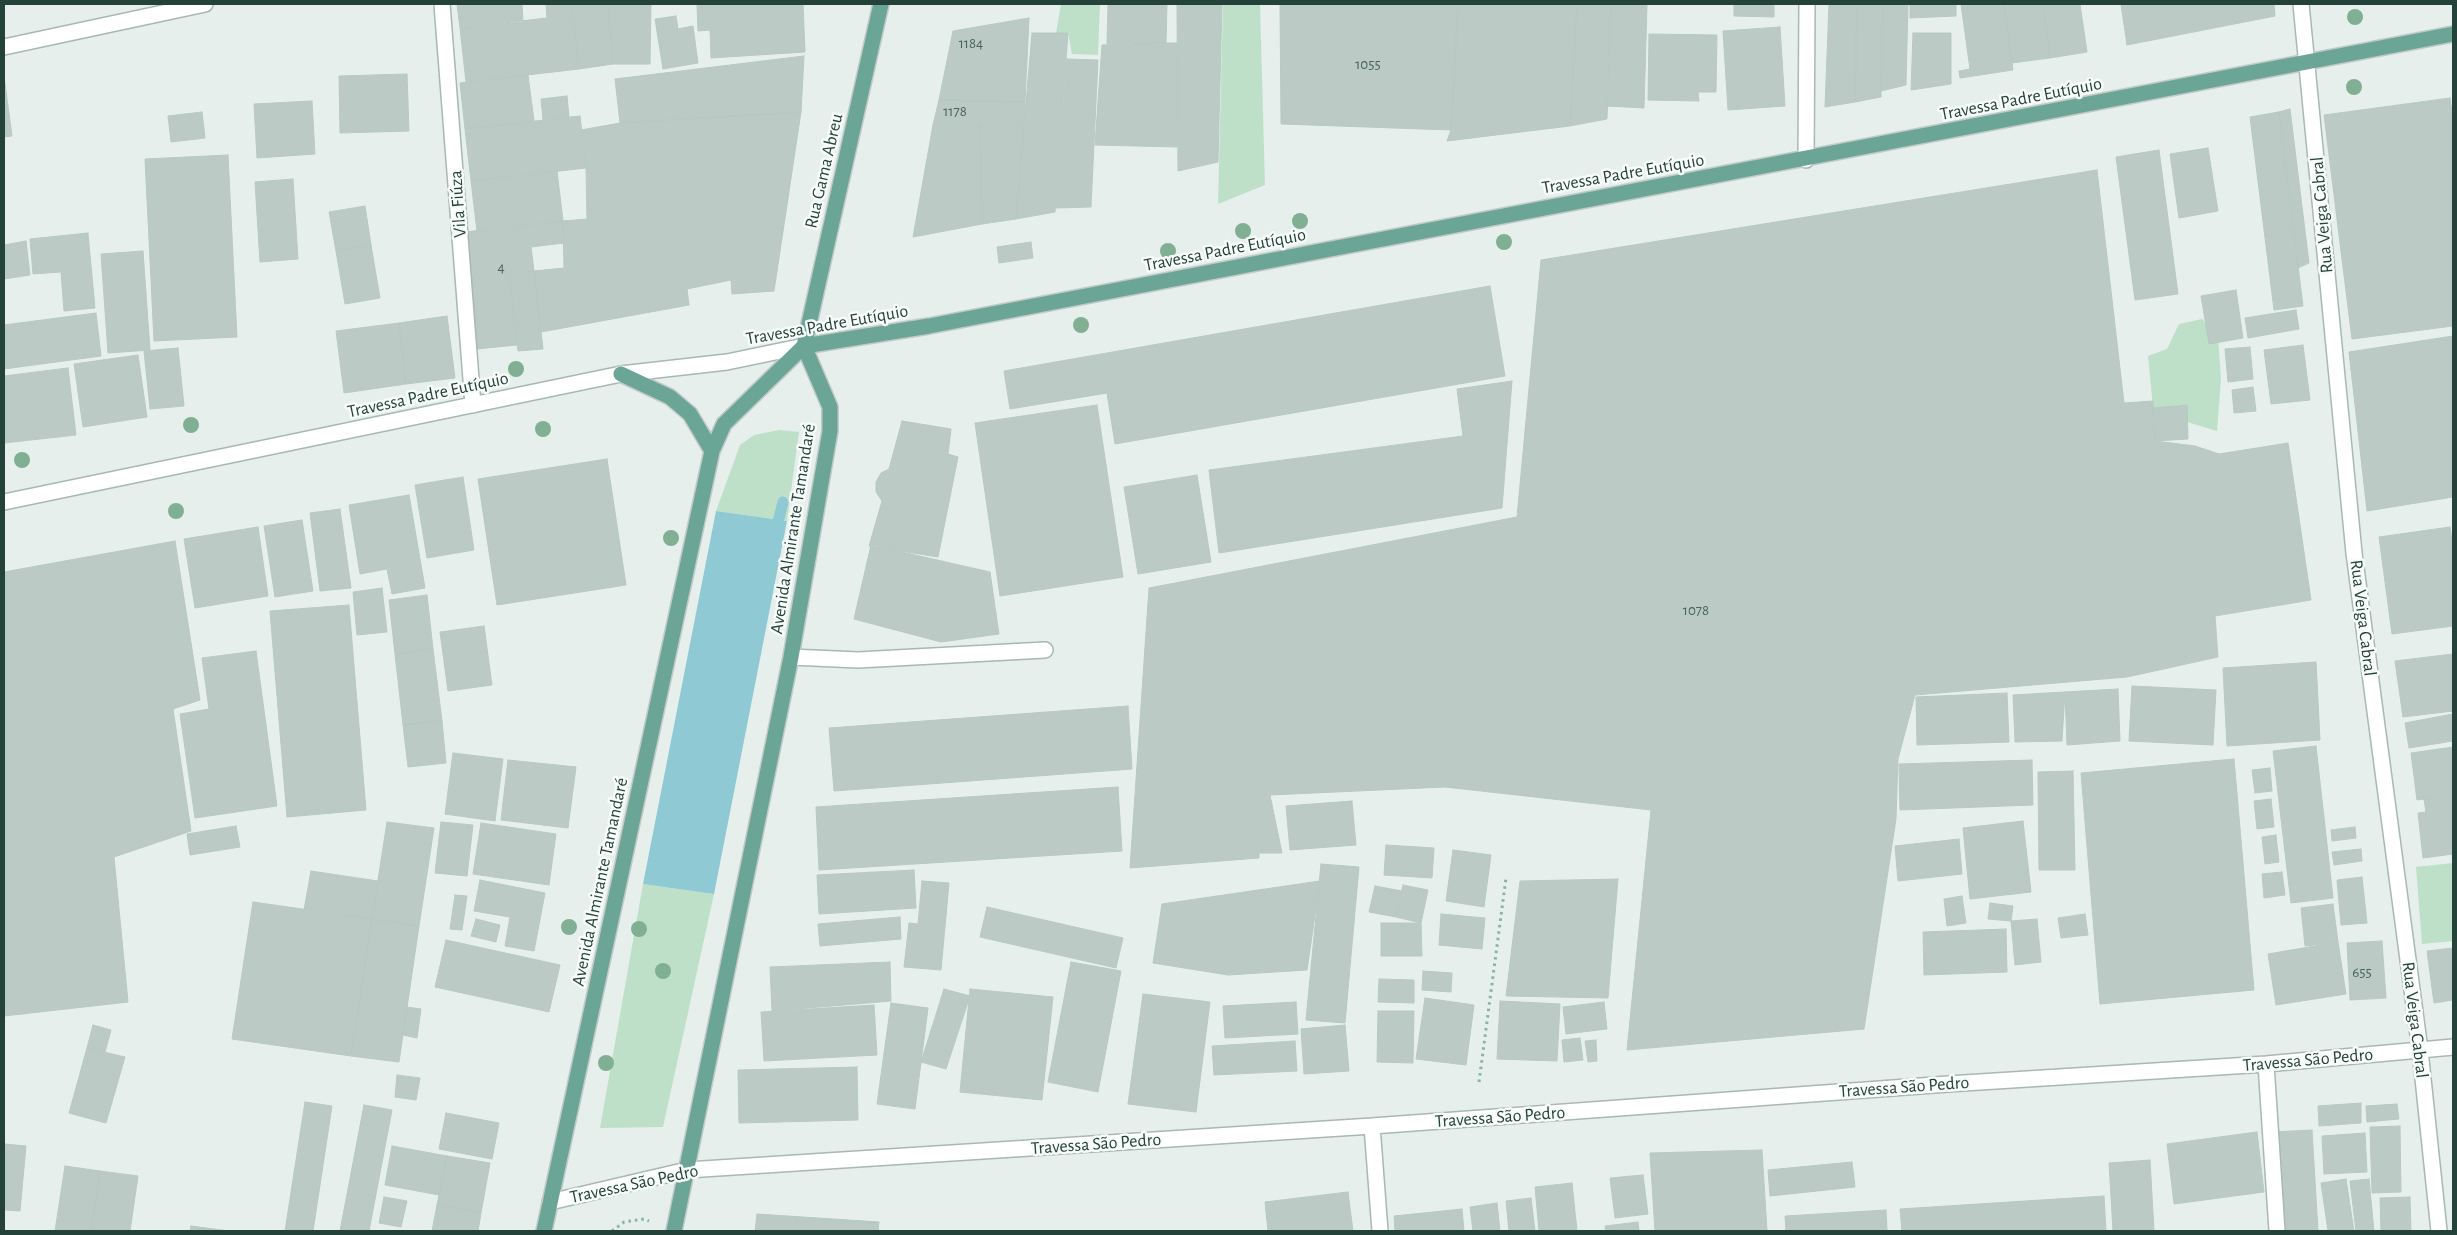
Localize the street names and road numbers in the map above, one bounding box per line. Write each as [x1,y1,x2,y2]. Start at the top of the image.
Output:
street label: Travessa Padre Eutíquio [1938,73,2104,125]
street label: Rua Gama Abreu [800,111,848,231]
street label: Travessa Padre Eutíquio [1540,149,1706,199]
street label: Rua Veiga Cabral [2306,156,2338,274]
street label: Vila Fiúza [445,170,471,238]
street label: Travessa Padre Eutíquio [1142,224,1308,276]
street label: Travessa Padre Eutíquio [744,300,910,350]
street label: Travessa Padre Eutíquio [345,367,511,423]
street label: Avenida Almirante Tamandaré [766,422,820,636]
street label: Rua Veiga Cabral [2345,559,2381,677]
street label: Avenida Almirante Tamandaré [567,776,633,988]
street label: Rua Veiga Cabral [2397,961,2433,1079]
street label: Travessa São Pedro [2242,1044,2374,1076]
street label: Travessa São Pedro [1838,1072,1970,1102]
street label: Travessa São Pedro [1434,1102,1566,1132]
street label: Travessa São Pedro [1030,1129,1162,1159]
street label: Travessa São Pedro [568,1160,700,1208]

